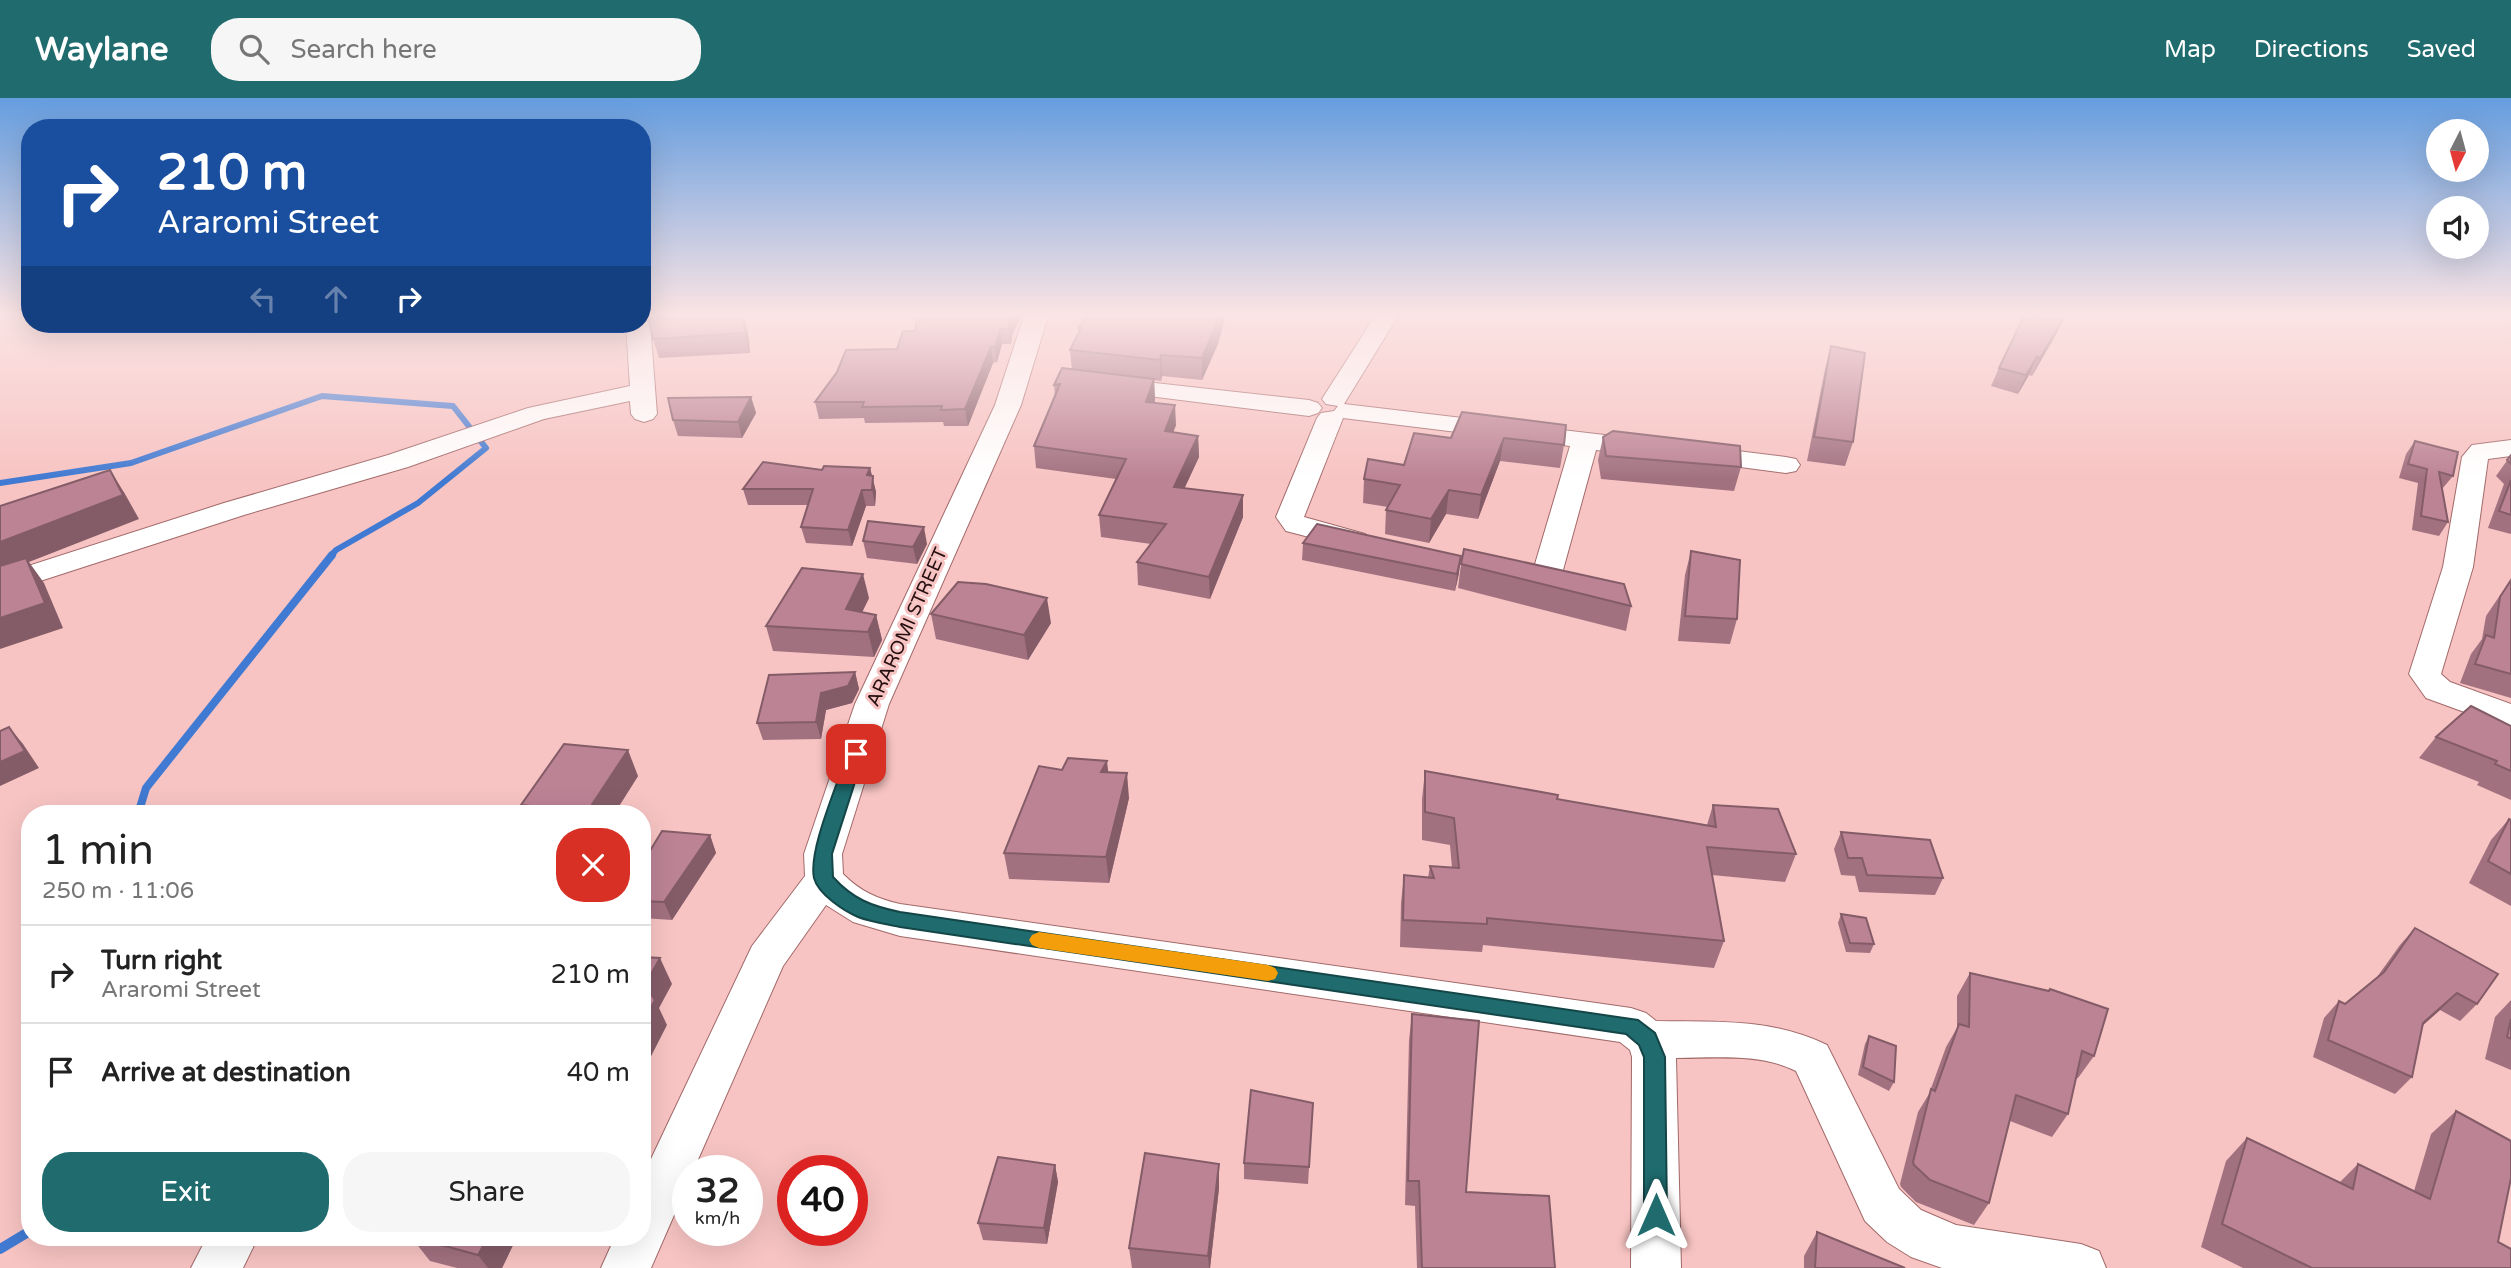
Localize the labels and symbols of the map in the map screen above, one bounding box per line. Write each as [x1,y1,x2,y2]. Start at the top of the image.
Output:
north arrow [2426,119,2488,182]
street label: ARAROMI STREET [862,544,952,710]
pin [826,724,886,784]
speed limit sign: 40 [777,1155,868,1246]
position arrow [1619,1178,1693,1252]

